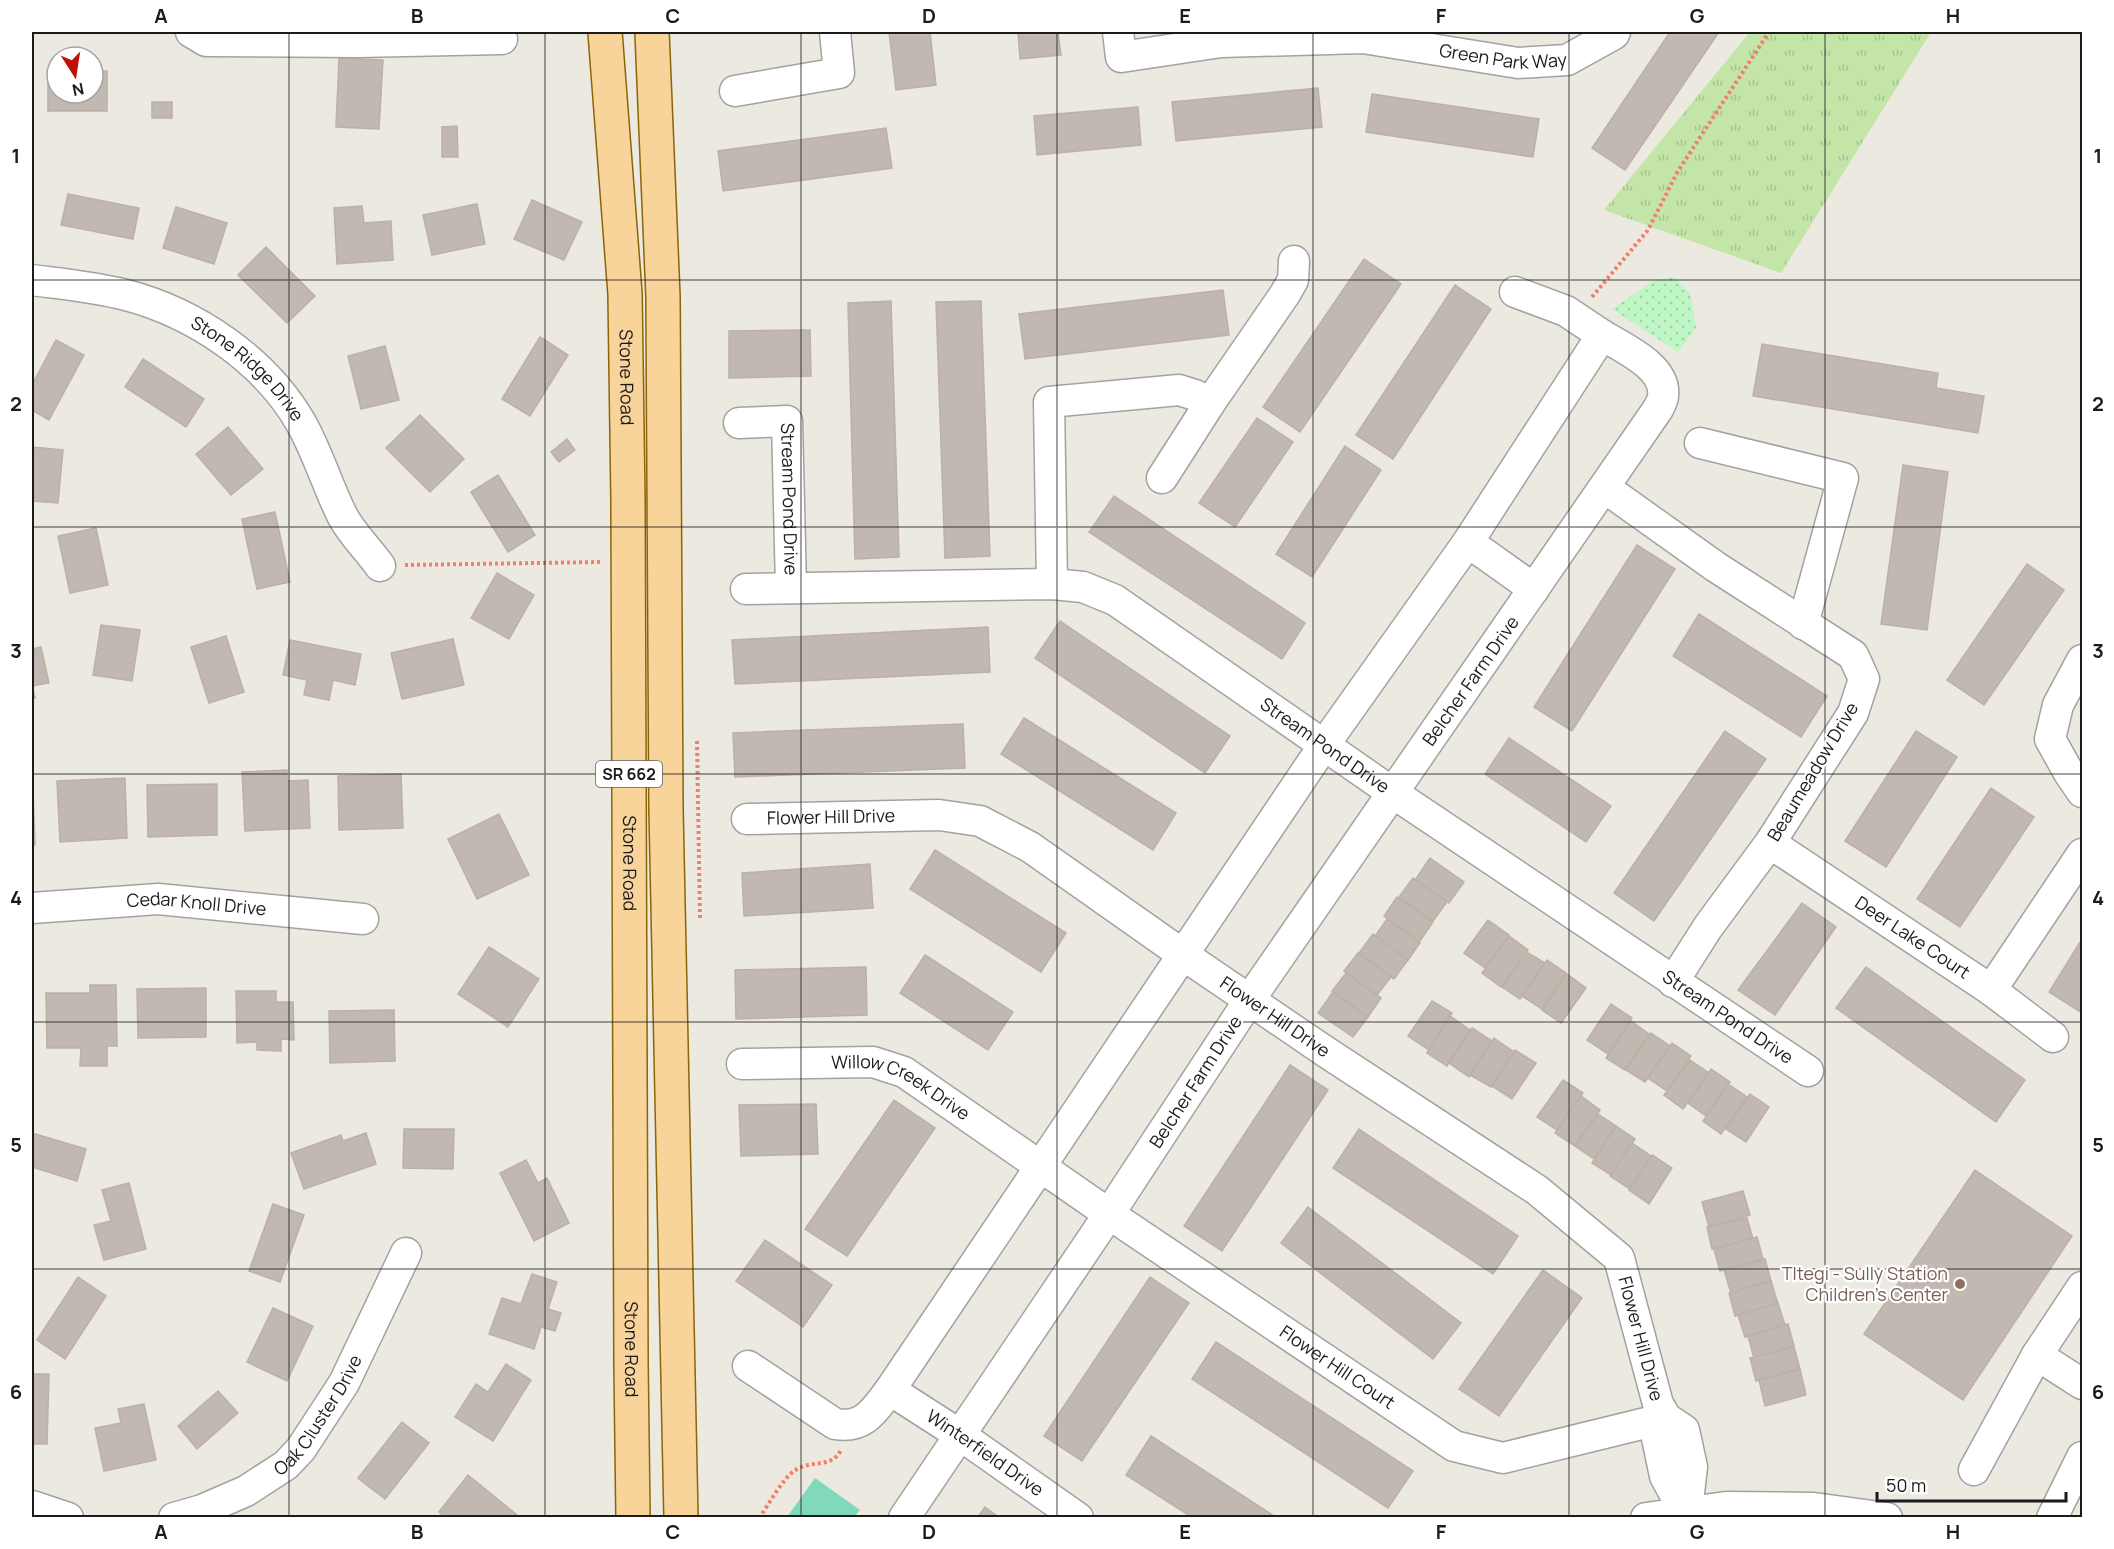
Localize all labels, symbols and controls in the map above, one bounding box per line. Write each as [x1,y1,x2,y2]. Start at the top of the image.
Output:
text: A [154,2,168,29]
text: B [411,2,424,29]
text: C [666,2,680,29]
text: D [922,2,936,29]
text: E [1179,2,1191,29]
text: F [1436,2,1447,29]
text: G [1690,2,1705,29]
text: H [1946,2,1960,29]
street label: Green Park Way [1438,37,1568,74]
north arrow [45,45,105,105]
text: N [70,78,86,102]
text: 1 [12,142,20,169]
text: 1 [2094,142,2102,169]
street label: Stone Ridge Drive [187,310,310,425]
street label: Stone Road [615,329,640,425]
text: 2 [10,390,22,417]
text: 2 [2092,390,2104,417]
street label: Stream Pond Drive [776,422,804,575]
street label: Belcher Farm Drive [1416,611,1524,750]
text: 3 [10,637,22,664]
text: 3 [2092,637,2104,664]
street label: Stream Pond Drive [1256,691,1395,798]
street label: Beaumeadow Drive [1761,698,1863,845]
road number: SR 662 [596,761,662,787]
street label: Flower Hill Drive [767,803,895,830]
street label: Stone Road [618,815,642,911]
text: 4 [10,884,22,911]
text: 4 [2092,884,2104,911]
street label: Cedar Knoll Drive [126,886,268,921]
street label: Deer Lake Court [1851,890,1975,984]
street label: Stream Pond Drive [1658,964,1798,1069]
street label: Flower Hill Drive [1216,970,1335,1062]
street label: Belcher Farm Drive [1143,1011,1247,1152]
street label: Willow Creek Drive [831,1049,975,1125]
text: 5 [10,1131,22,1158]
text: 5 [2092,1131,2104,1158]
place label: Tltegi - Sully Station Children's Center [1782,1261,1949,1306]
street label: Flower Hill Drive [1613,1273,1670,1403]
marker: Tltegi - Sully Station Children's Center [1953,1277,1967,1291]
street label: Stone Road [620,1301,644,1397]
street label: Flower Hill Court [1275,1319,1400,1414]
street label: Oak Cluster Drive [269,1351,367,1481]
text: 6 [10,1378,22,1405]
text: 6 [2092,1378,2104,1405]
street label: Winterfield Drive [922,1404,1049,1501]
scale bar [1877,1465,2066,1503]
text: 50 m [1886,1473,1926,1497]
text: A [154,1518,168,1545]
text: B [411,1518,424,1545]
text: C [666,1518,680,1545]
text: D [922,1518,936,1545]
text: E [1179,1518,1191,1545]
text: F [1436,1518,1447,1545]
text: G [1690,1518,1705,1545]
text: H [1946,1518,1960,1545]

